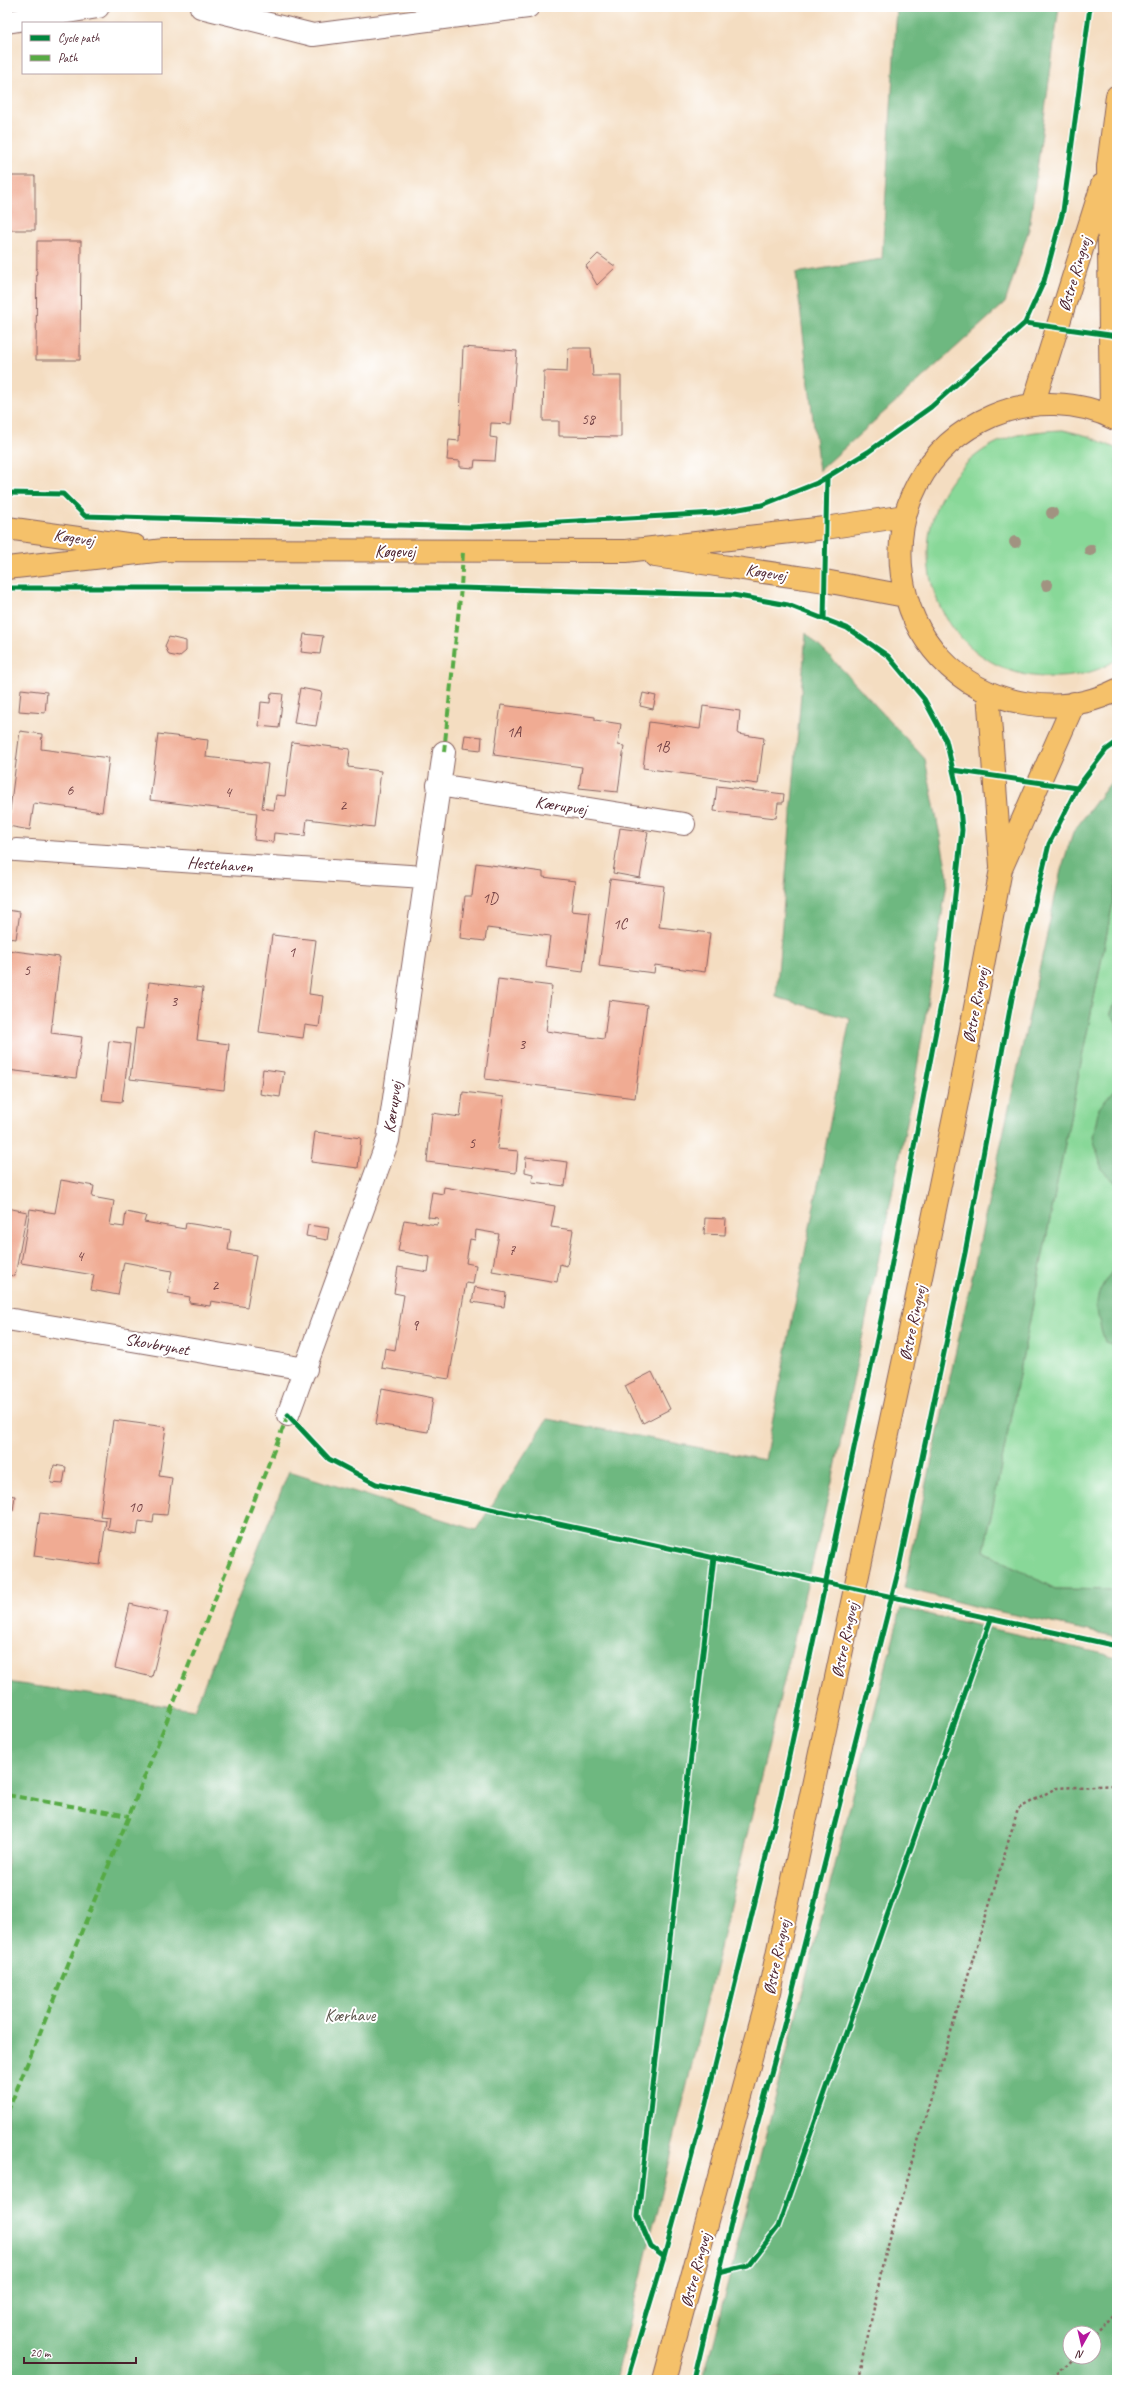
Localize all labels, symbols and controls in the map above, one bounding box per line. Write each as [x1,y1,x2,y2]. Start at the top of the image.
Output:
legend [22,22,162,74]
text: Cycle path [58,30,100,46]
text: Path [58,50,78,66]
street label: Østre Ringvej [1053,232,1096,314]
house number: 58 [581,410,596,429]
street label: Køgevej [52,524,98,551]
street label: Køgevej [375,541,418,562]
street label: Køgevej [744,559,790,586]
house number: 1A [507,723,523,742]
house number: 1B [655,738,670,757]
house number: 6 [67,781,75,800]
house number: 4 [225,783,233,802]
street label: Kærupvej [534,791,591,820]
house number: 2 [340,796,348,815]
street label: Hestehaven [187,852,254,877]
house number: 1D [482,889,499,908]
house number: 1C [613,915,629,934]
house number: 1 [289,943,297,962]
house number: 5 [24,961,32,980]
street label: Østre Ringvej [958,963,994,1045]
house number: 3 [171,992,179,1011]
house number: 3 [519,1035,527,1054]
street label: Kærupvej [379,1078,407,1134]
house number: 5 [469,1134,477,1153]
house number: 7 [509,1241,517,1260]
house number: 4 [77,1247,85,1266]
house number: 2 [212,1276,220,1295]
street label: Østre Ringvej [894,1281,931,1363]
house number: 9 [412,1316,420,1335]
street label: Skovbrynet [123,1329,193,1361]
house number: 10 [128,1498,143,1517]
street label: Østre Ringvej [826,1598,863,1680]
street label: Østre Ringvej [758,1915,795,1997]
park label: Kærhave [325,2005,377,2026]
street label: Østre Ringvej [675,2228,716,2310]
north arrow [1062,2325,1102,2365]
scale bar [24,2339,136,2365]
text: 20 m [30,2345,52,2361]
text: N [1074,2347,1085,2362]

